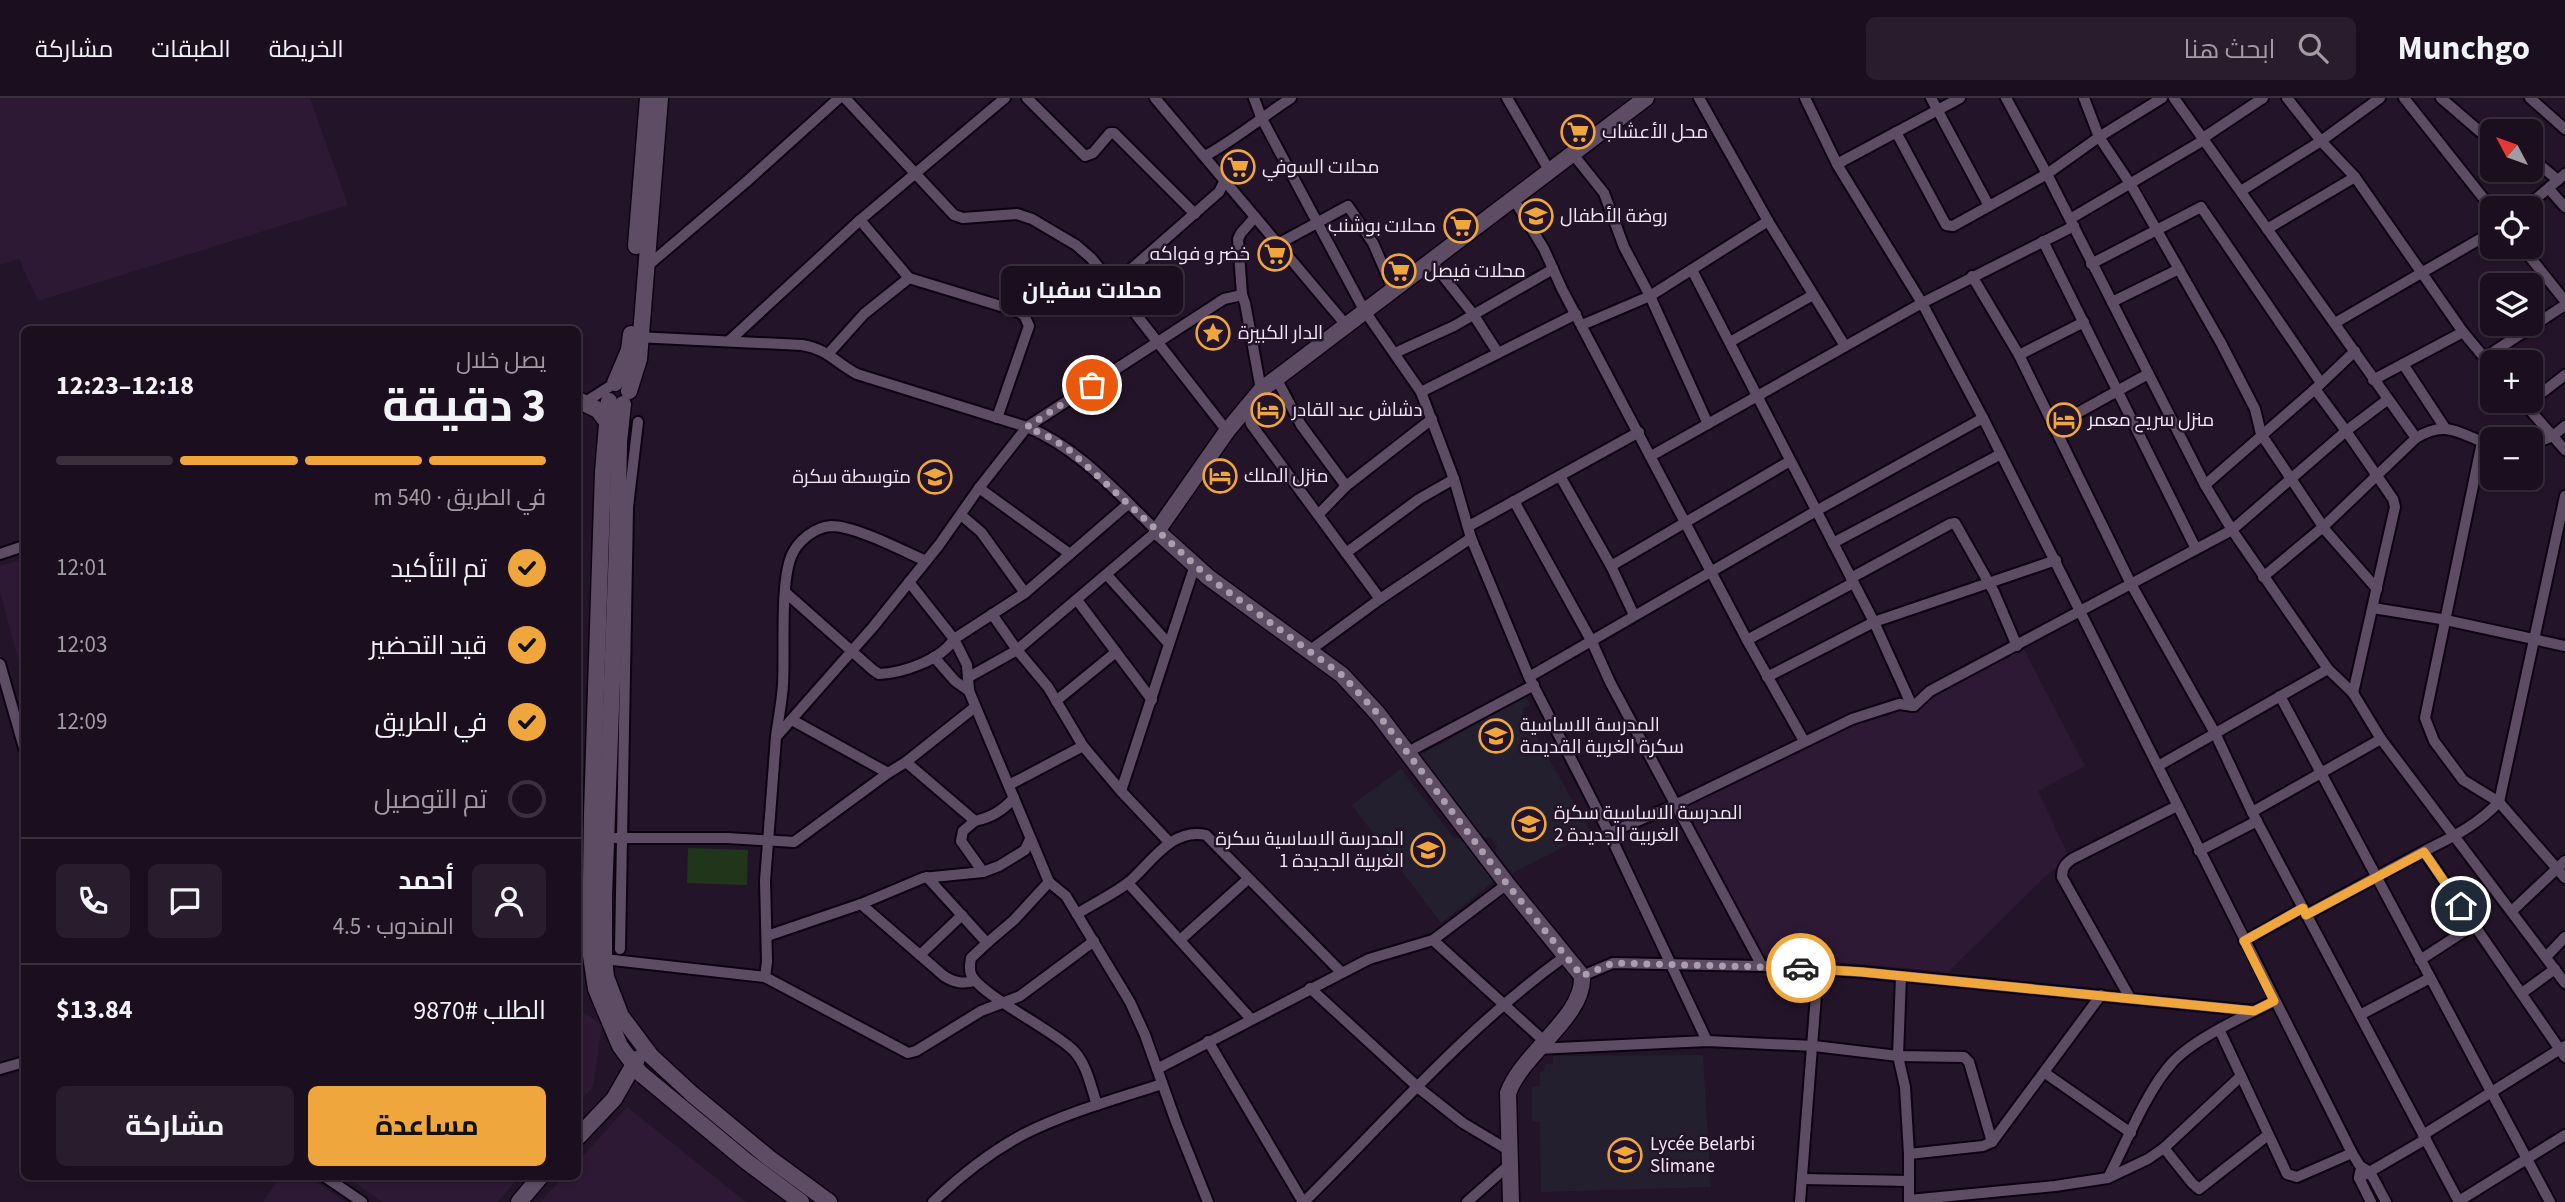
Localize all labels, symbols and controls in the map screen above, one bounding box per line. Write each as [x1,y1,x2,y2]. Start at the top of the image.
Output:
search box [1866,17,2356,80]
text: Munchgo [2398,25,2530,72]
icon: search [2294,29,2332,67]
text: ابحث هنا [2184,31,2276,68]
text: مشاركة [35,32,113,67]
text: الطبقات [151,32,231,67]
text: الخريطة [269,32,344,67]
supermarket icon: محل الأعشاب [1559,113,1597,151]
place label: محل الأعشاب [1602,119,1708,146]
north arrow [2480,119,2543,182]
map controls [2480,119,2543,490]
supermarket icon: محلات السوفي [1219,148,1257,186]
place label: محلات السوفي [1262,154,1379,181]
button: locate [2480,196,2543,259]
school or university icon: روضة الأطفال [1517,197,1555,235]
place label: روضة الأطفال [1560,203,1668,230]
supermarket icon: محلات بوشنب [1442,207,1480,245]
place label: محلات بوشنب [1328,213,1436,240]
supermarket icon: خضر و فواكه [1256,235,1294,273]
place label: خضر و فواكه [1150,241,1250,268]
supermarket icon: محلات فيصل [1380,252,1418,290]
place label: محلات فيصل [1424,258,1526,285]
callout: محلات سفيان [1001,266,1183,315]
button: layers [2480,273,2543,336]
text: محلات سفيان [1022,274,1162,307]
place icon: الدار الكبيرة [1194,314,1232,352]
place label: الدار الكبيرة [1238,320,1323,347]
text: يصل خلال [456,344,546,377]
button: + [2480,350,2543,413]
pin [1062,355,1122,415]
icon: bag [1073,366,1111,404]
text: 12:18–12:23 [56,367,194,404]
text: 3 دقيقة [382,374,546,439]
hotel icon: دشاش عبد القادر [1249,391,1287,429]
place label: دشاش عبد القادر [1291,397,1422,424]
hotel icon: منزل سريح معمر [2045,401,2083,439]
place label: منزل سريح معمر [2087,407,2214,434]
button: − [2480,427,2543,490]
hotel icon: منزل الملك [1201,457,1239,495]
school or university icon: متوسطة سكرة [916,458,954,496]
place label: منزل الملك [1244,463,1328,490]
place label: متوسطة سكرة [792,464,911,491]
text: في الطريق · 540 m [374,481,546,514]
icon: check [508,549,546,587]
text: تم التأكيد [390,550,487,587]
text: 12:01 [56,551,107,584]
icon: check [508,626,546,664]
text: قيد التحضير [369,627,487,664]
text: 12:03 [56,628,107,661]
icon: check [508,703,546,741]
text: في الطريق [374,704,487,741]
text: 12:09 [56,705,107,738]
place label: المدرسة الاساسية سكرة الغربية القديمة [1520,712,1684,761]
school or university icon: المدرسة الاساسية سكرة الغربية القديمة [1477,717,1515,755]
text: تم التوصيل [374,781,487,818]
place label: المدرسة الاساسية سكرة الغربية الجديدة 2 [1554,800,1743,849]
school or university icon: المدرسة الاساسية سكرة الغربية الجديدة 2 [1510,805,1548,843]
place label: المدرسة الاساسية سكرة الغربية الجديدة 1 [1215,826,1404,875]
school or university icon: المدرسة الاساسية سكرة الغربية الجديدة 1 [1409,831,1447,869]
text: أحمد [398,862,454,899]
button: phone [56,864,130,938]
button: chat [148,864,222,938]
button: person [472,864,546,938]
pin [2431,876,2491,936]
icon: home [2442,887,2480,925]
text: المندوب · 4.5 [333,910,454,943]
courier [1766,933,1836,1003]
icon: car [1782,949,1820,987]
text: $13.84 [56,991,132,1028]
text: الطلب #9870 [413,992,546,1029]
button: مشاركة [56,1086,294,1166]
button: مساعدة [308,1086,546,1166]
place label: Lycée Belarbi Slimane [1650,1131,1755,1180]
school or university icon: Lycée Belarbi Slimane [1606,1136,1644,1174]

